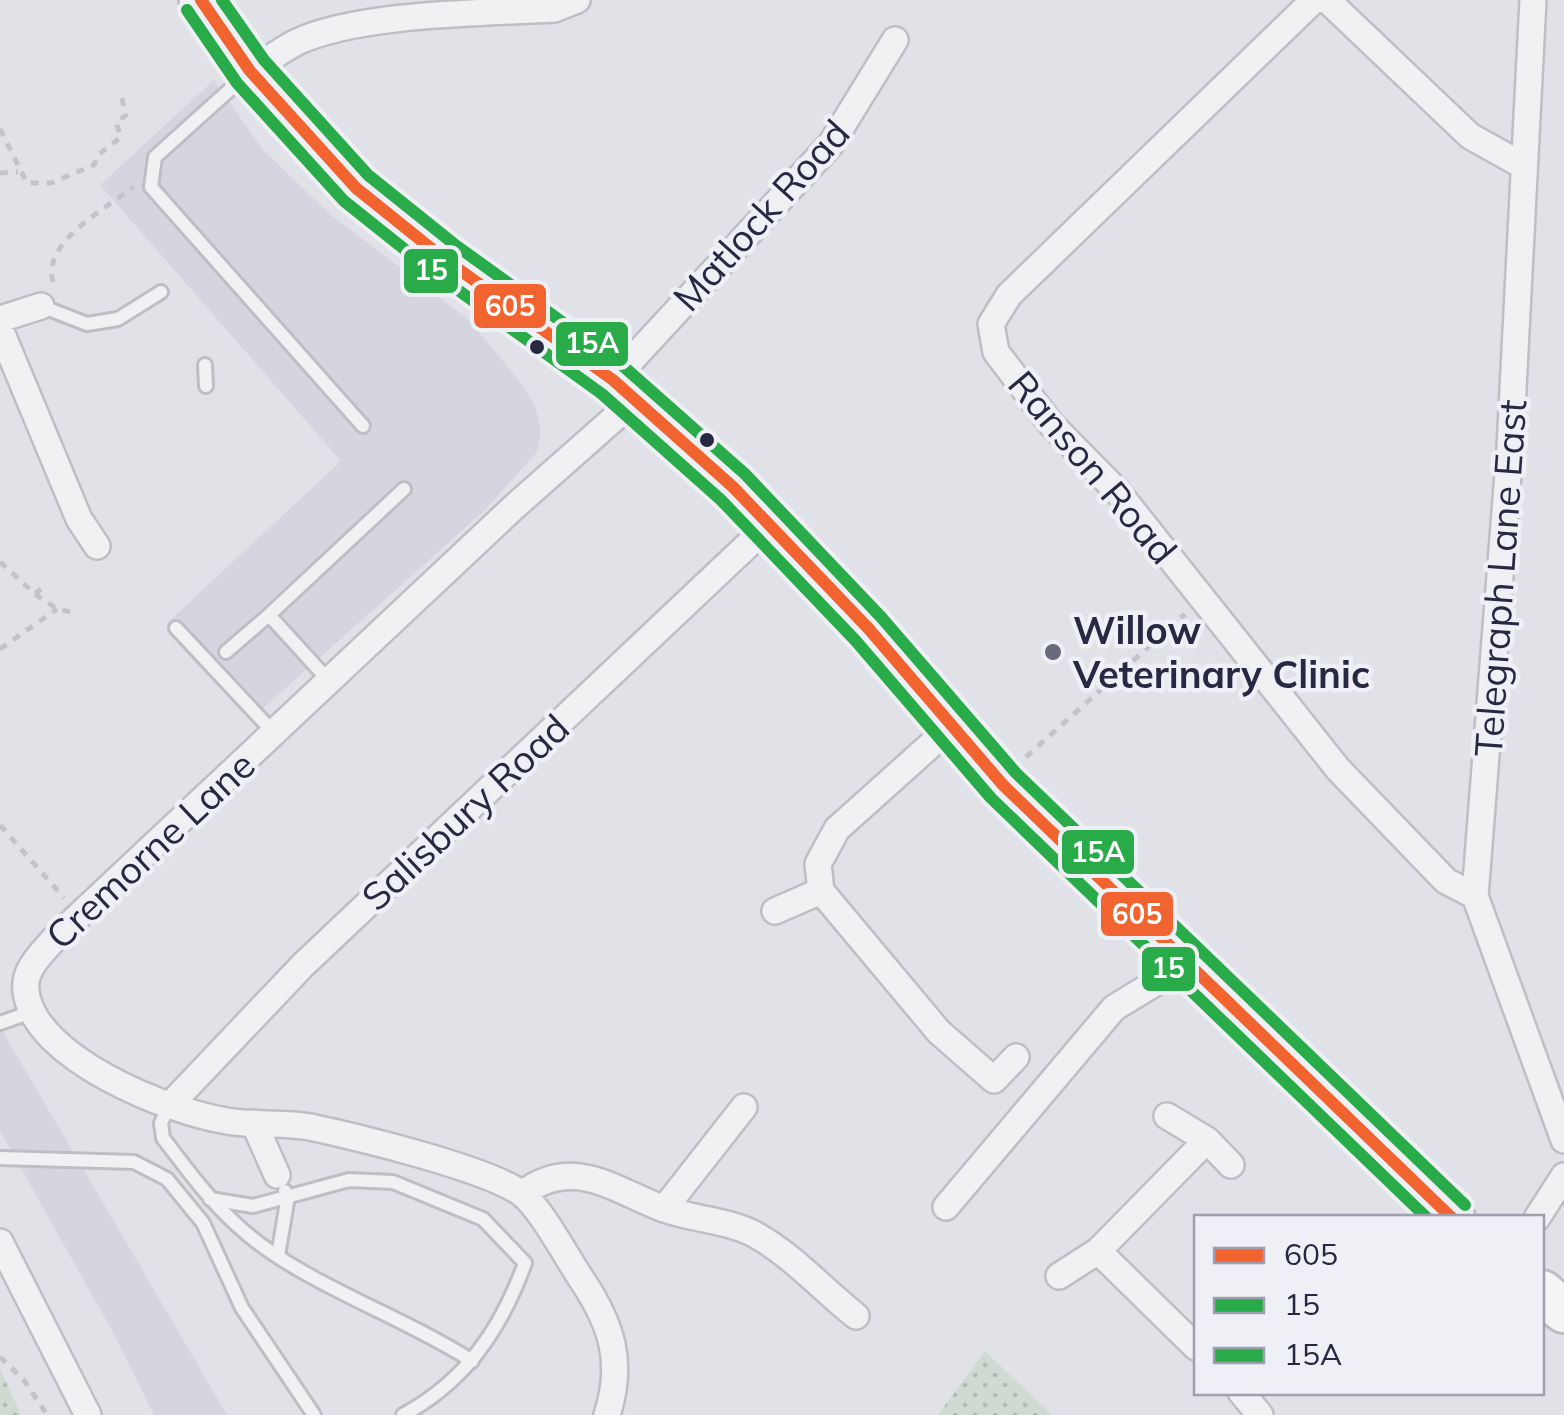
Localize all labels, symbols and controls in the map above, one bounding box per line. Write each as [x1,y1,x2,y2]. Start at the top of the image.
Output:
street label: Matlock Road [663,109,859,321]
line badge: 15 [402,247,460,295]
text: 15 [414,252,448,287]
line badge: 605 [472,282,548,330]
text: 605 [485,288,535,323]
line badge: 15A [554,320,630,368]
text: 15A [565,325,619,360]
unlabelled marker [527,337,547,357]
street label: Ranson Road [998,361,1188,573]
street label: Telegraph Lane East [1464,398,1536,758]
unlabelled marker [697,430,717,450]
place label: Willow Veterinary Clinic [1072,606,1370,698]
marker: Willow Veterinary Clinic [1042,641,1064,663]
street label: Salisbury Road [351,704,579,920]
street label: Cremorne Lane [35,741,265,959]
line badge: 15A [1060,828,1136,876]
text: 15A [1071,834,1125,869]
line badge: 605 [1099,890,1175,938]
text: 605 [1112,896,1162,931]
line badge: 15 [1140,945,1197,993]
text: 15 [1151,950,1185,985]
legend [1194,1215,1544,1395]
text: 605 [1284,1235,1338,1273]
text: 15 [1284,1285,1320,1323]
text: 15A [1284,1335,1342,1373]

